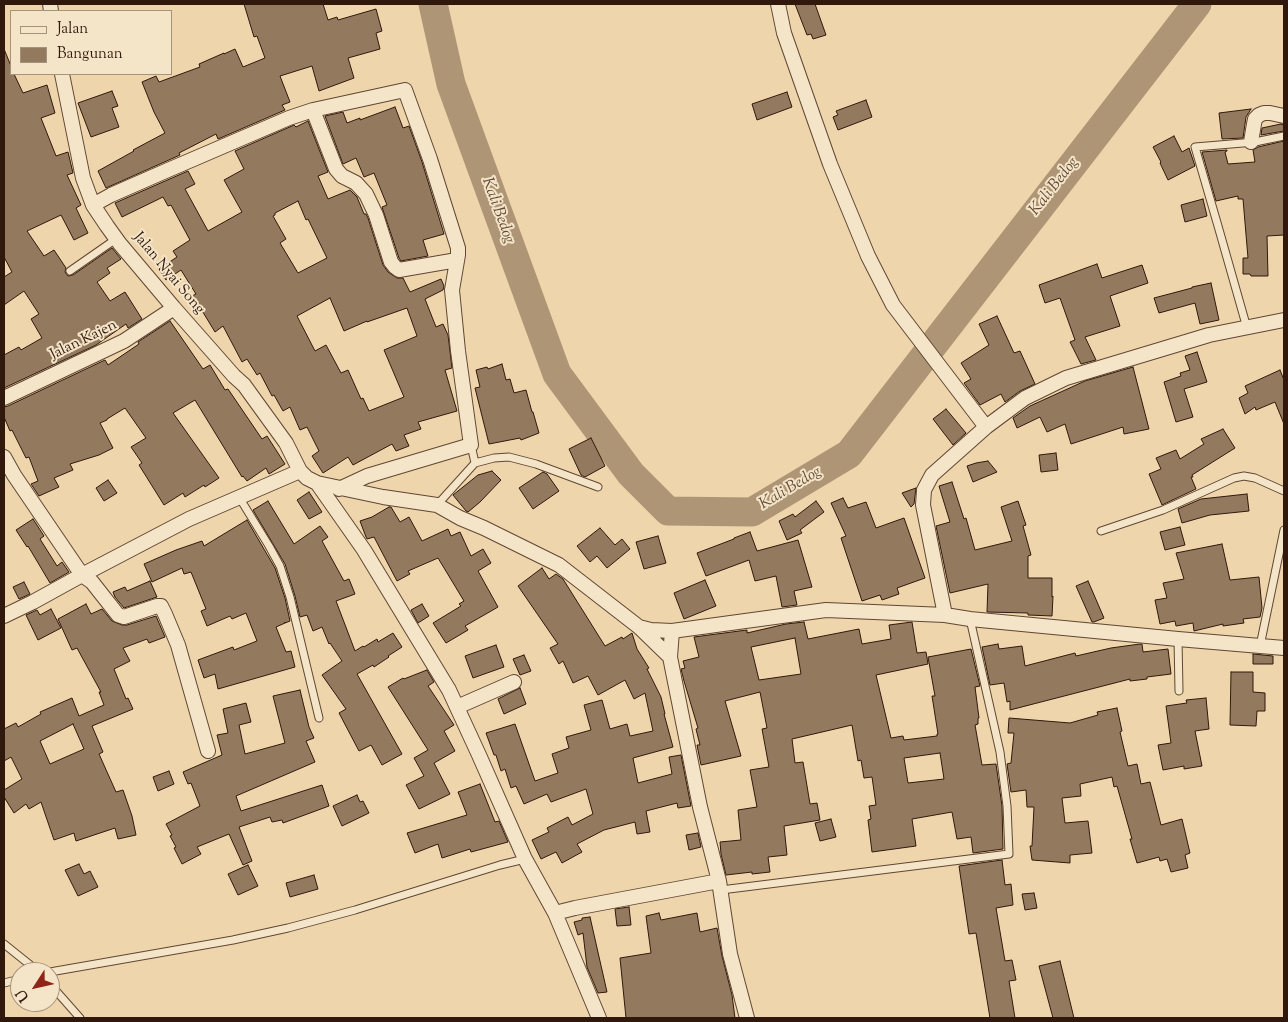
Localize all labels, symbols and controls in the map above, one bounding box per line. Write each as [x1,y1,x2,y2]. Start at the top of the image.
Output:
legend [10,10,172,75]
text: Jalan [57,19,88,40]
text: Bangunan [57,44,123,65]
water label: Kali Bedog [1026,154,1084,220]
water label: Kali Bedog [476,175,518,247]
street label: Jalan Nyai Song [129,229,207,319]
street label: Jalan Kajen [48,317,120,365]
water label: Kali Bedog [756,463,826,515]
north arrow [10,962,60,1012]
text: U [12,985,35,1005]

